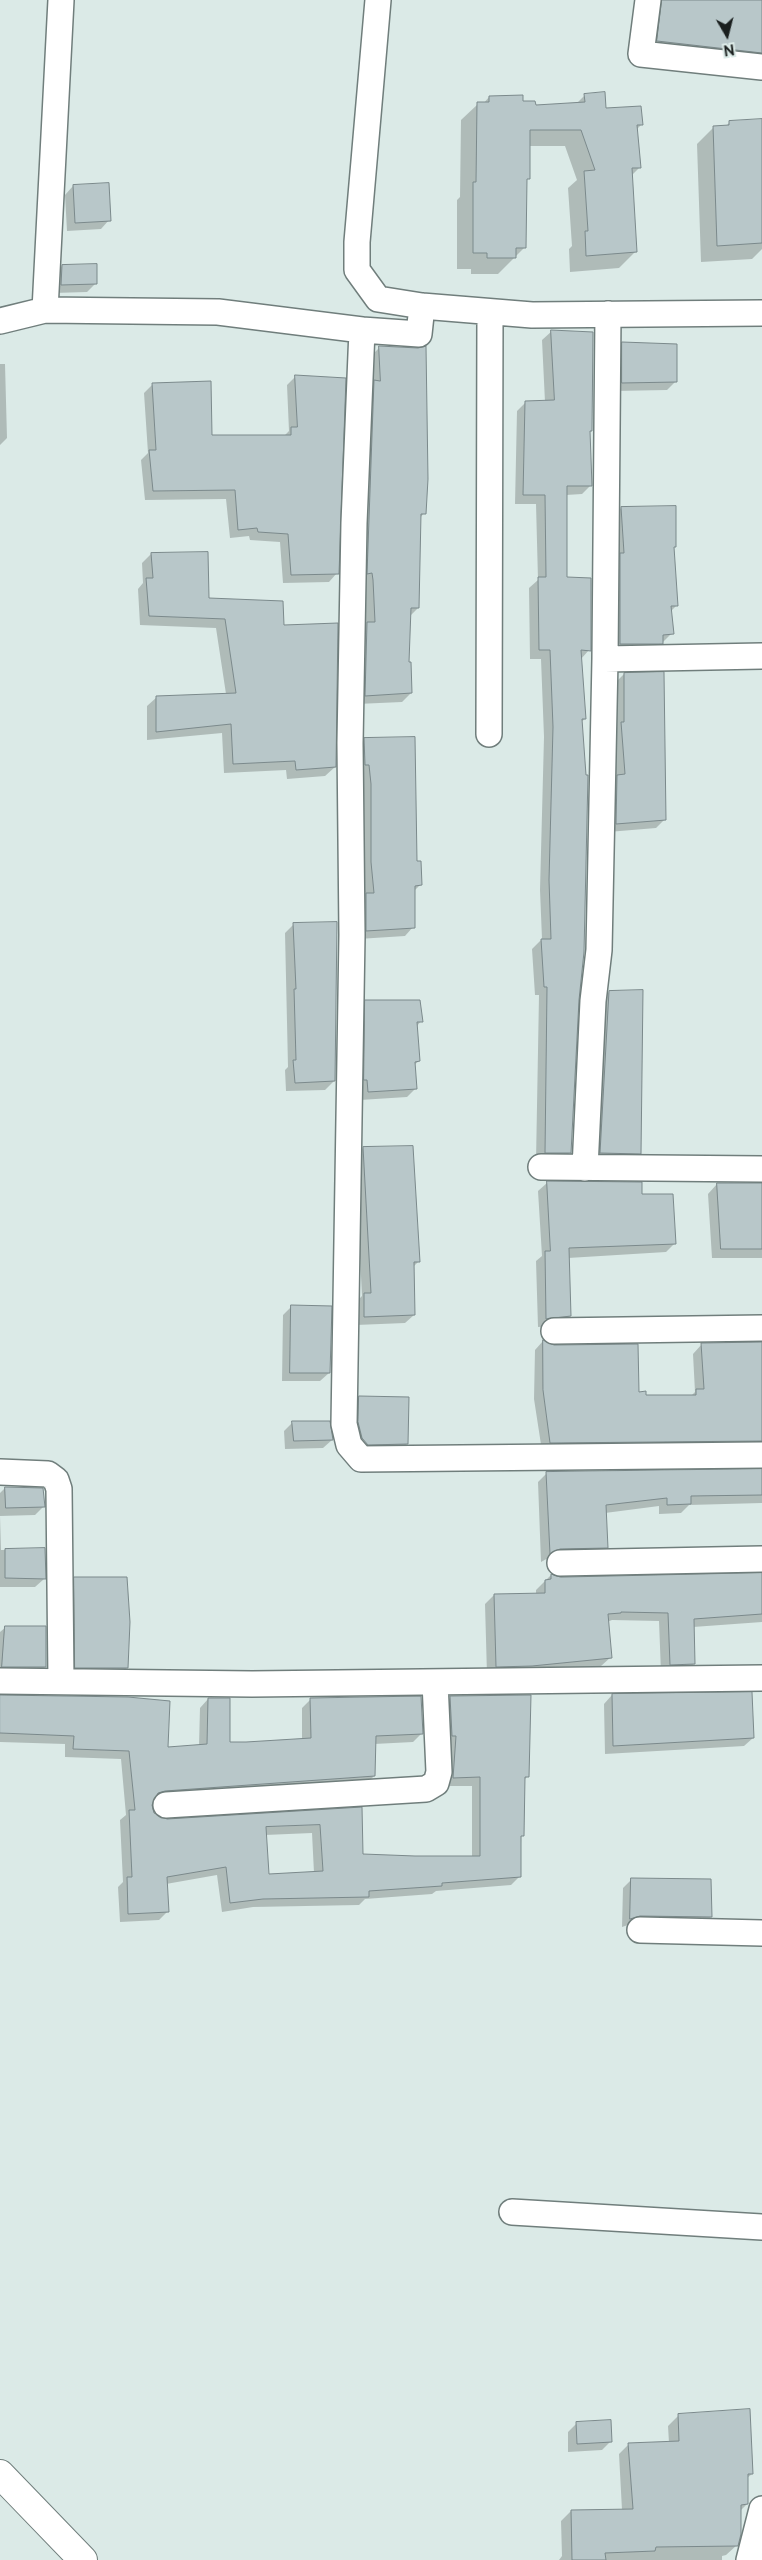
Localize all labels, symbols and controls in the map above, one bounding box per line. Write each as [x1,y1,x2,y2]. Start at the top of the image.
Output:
north arrow [702,10,752,60]
text: N [723,41,735,59]

